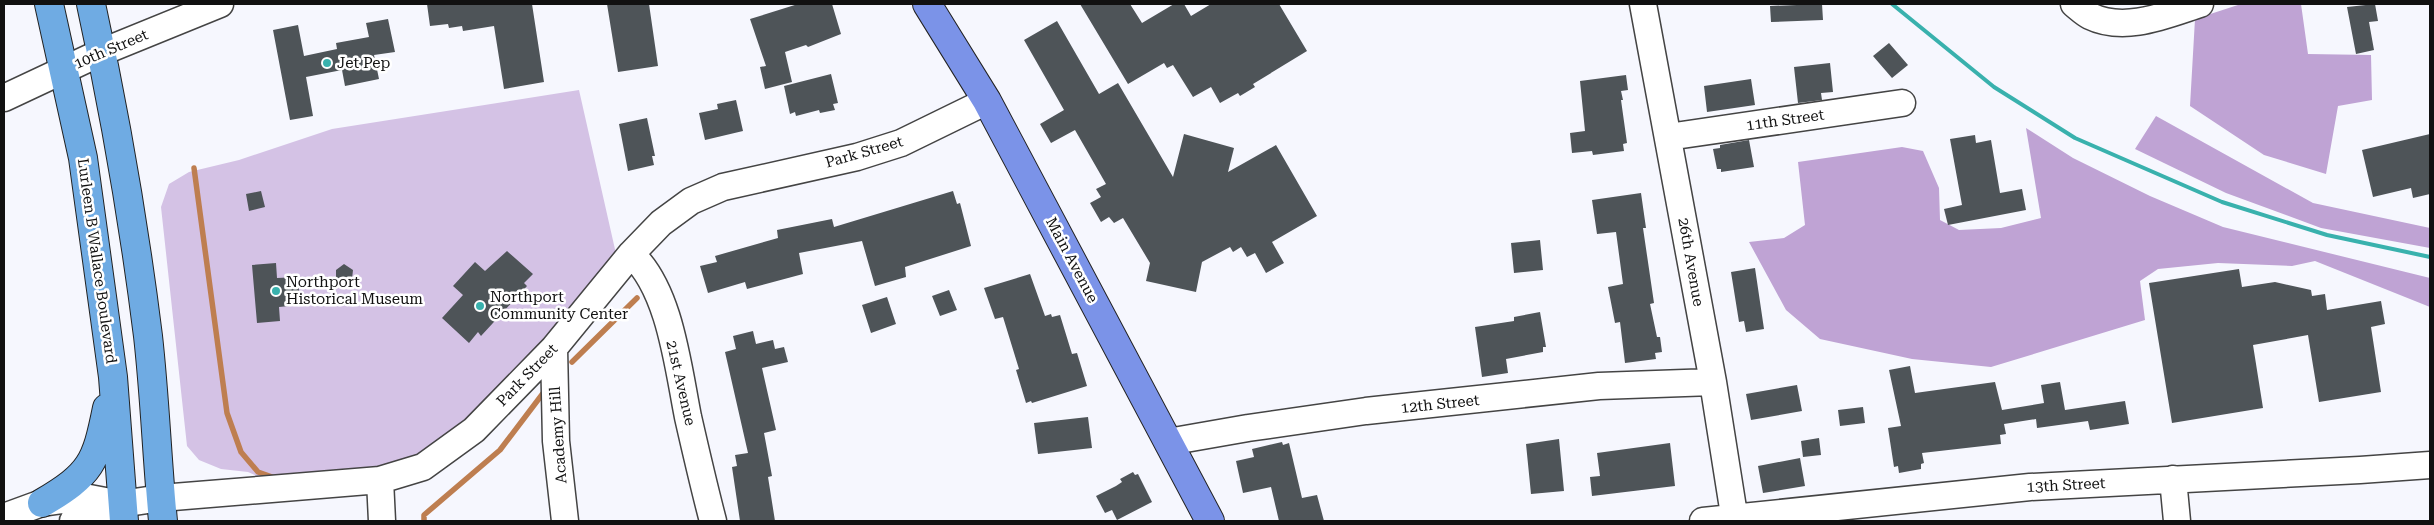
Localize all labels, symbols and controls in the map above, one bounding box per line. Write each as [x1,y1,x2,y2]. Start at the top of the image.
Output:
street label: 10th Street [71,25,151,73]
place label: Jet Pep [337,54,390,72]
marker: Jet Pep [321,57,333,69]
street label: 11th Street [1745,106,1826,134]
street label: Park Street [823,132,905,172]
street label: Lurleen B Wallace Boulevard [74,157,120,365]
street label: Main Avenue [1042,214,1102,306]
street label: 26th Avenue [1674,216,1708,308]
place label: Northport Historical Museum [286,273,423,308]
marker: Northport Historical Museum [270,285,282,297]
place label: Northport Community Center [490,288,628,323]
marker: Northport Community Center [474,300,486,312]
street label: 21st Avenue [662,339,700,427]
street label: Park Street [493,340,561,410]
street label: Academy Hill [546,385,570,484]
street label: 12th Street [1400,391,1481,417]
street label: 13th Street [2026,474,2106,496]

